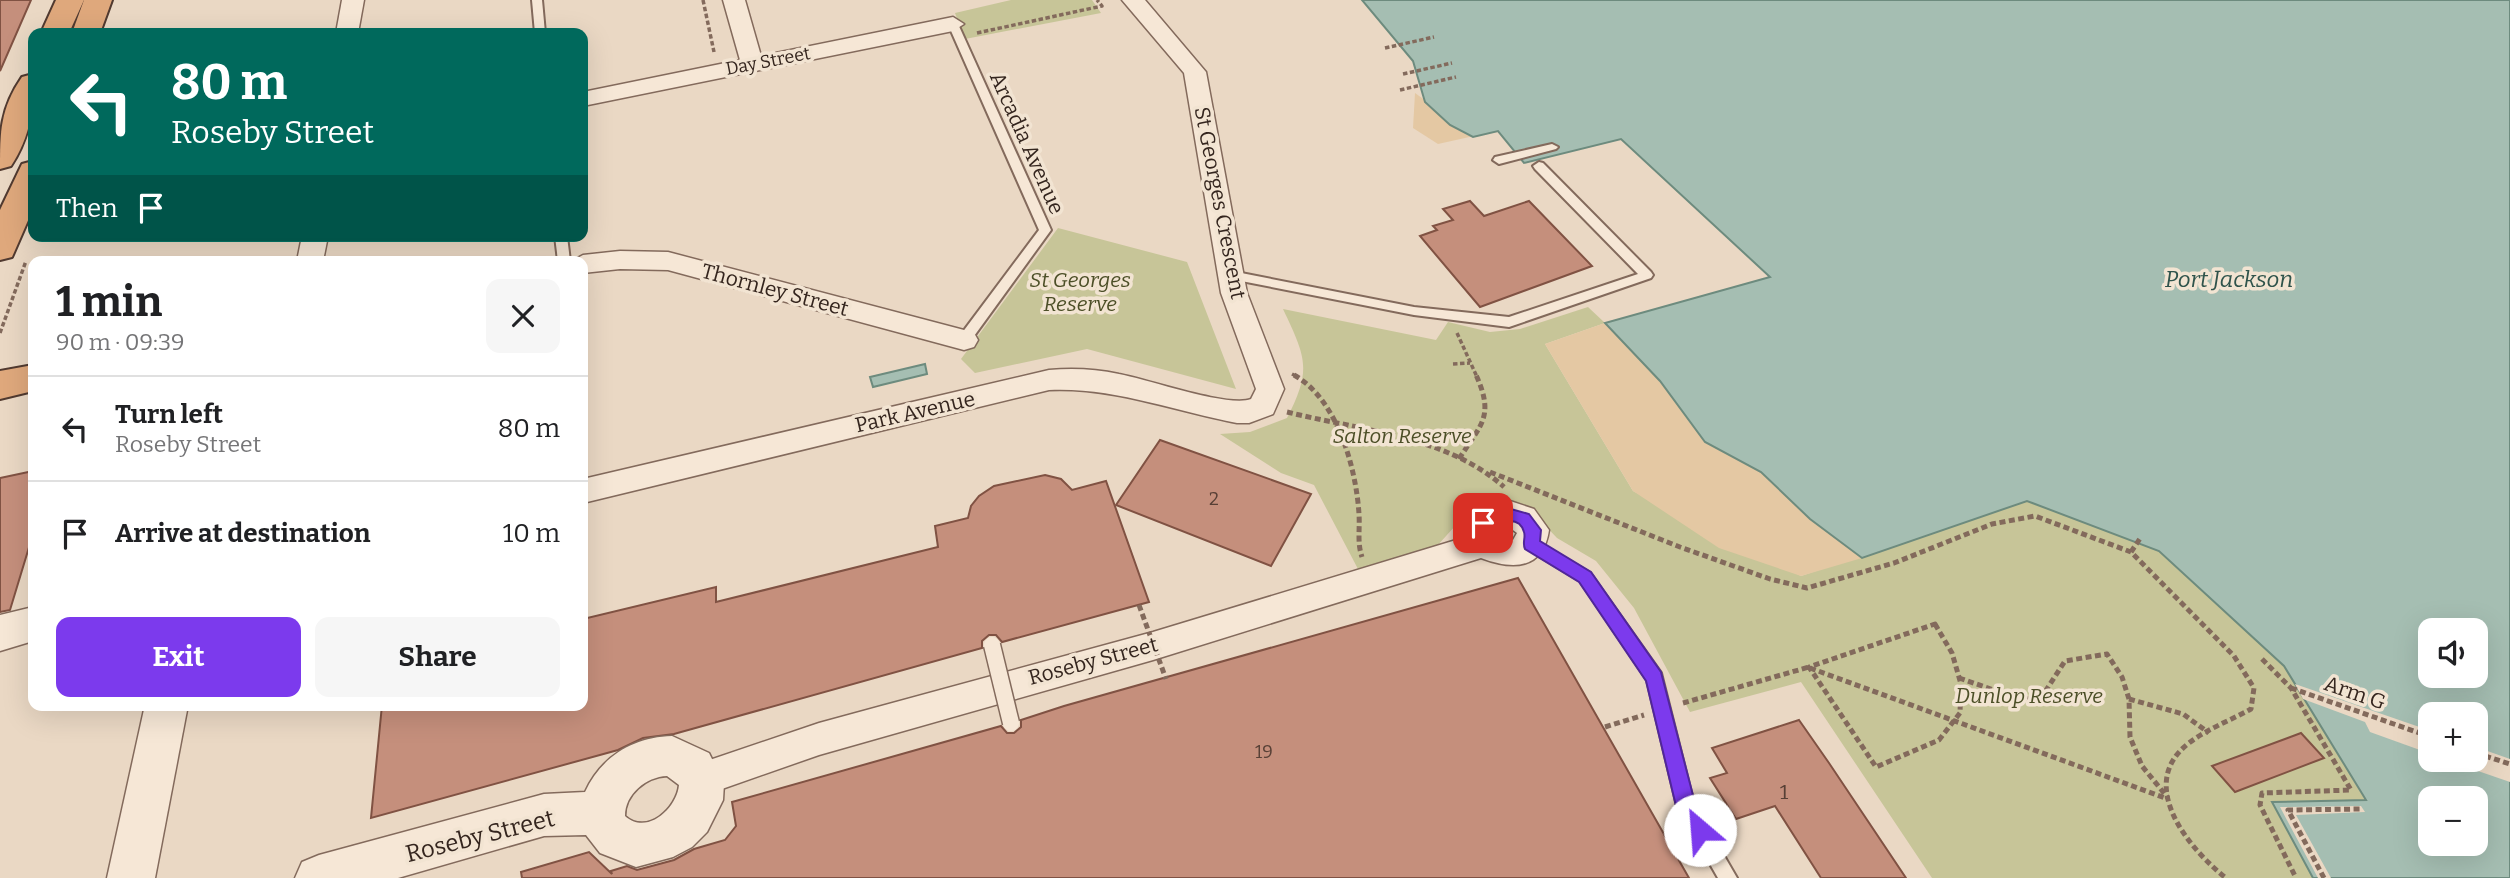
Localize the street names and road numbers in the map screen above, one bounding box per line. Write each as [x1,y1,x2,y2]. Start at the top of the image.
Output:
street label: Day Street [724,42,813,80]
street label: Arcadia Avenue [984,68,1070,218]
street label: St Georges Crescent [1189,105,1251,302]
street label: Thornley Street [699,258,852,322]
street label: Park Avenue [852,386,978,438]
street label: Roseby Street [1025,631,1161,691]
street label: Arm G [2321,670,2389,716]
street label: Roseby Street [403,804,558,868]

